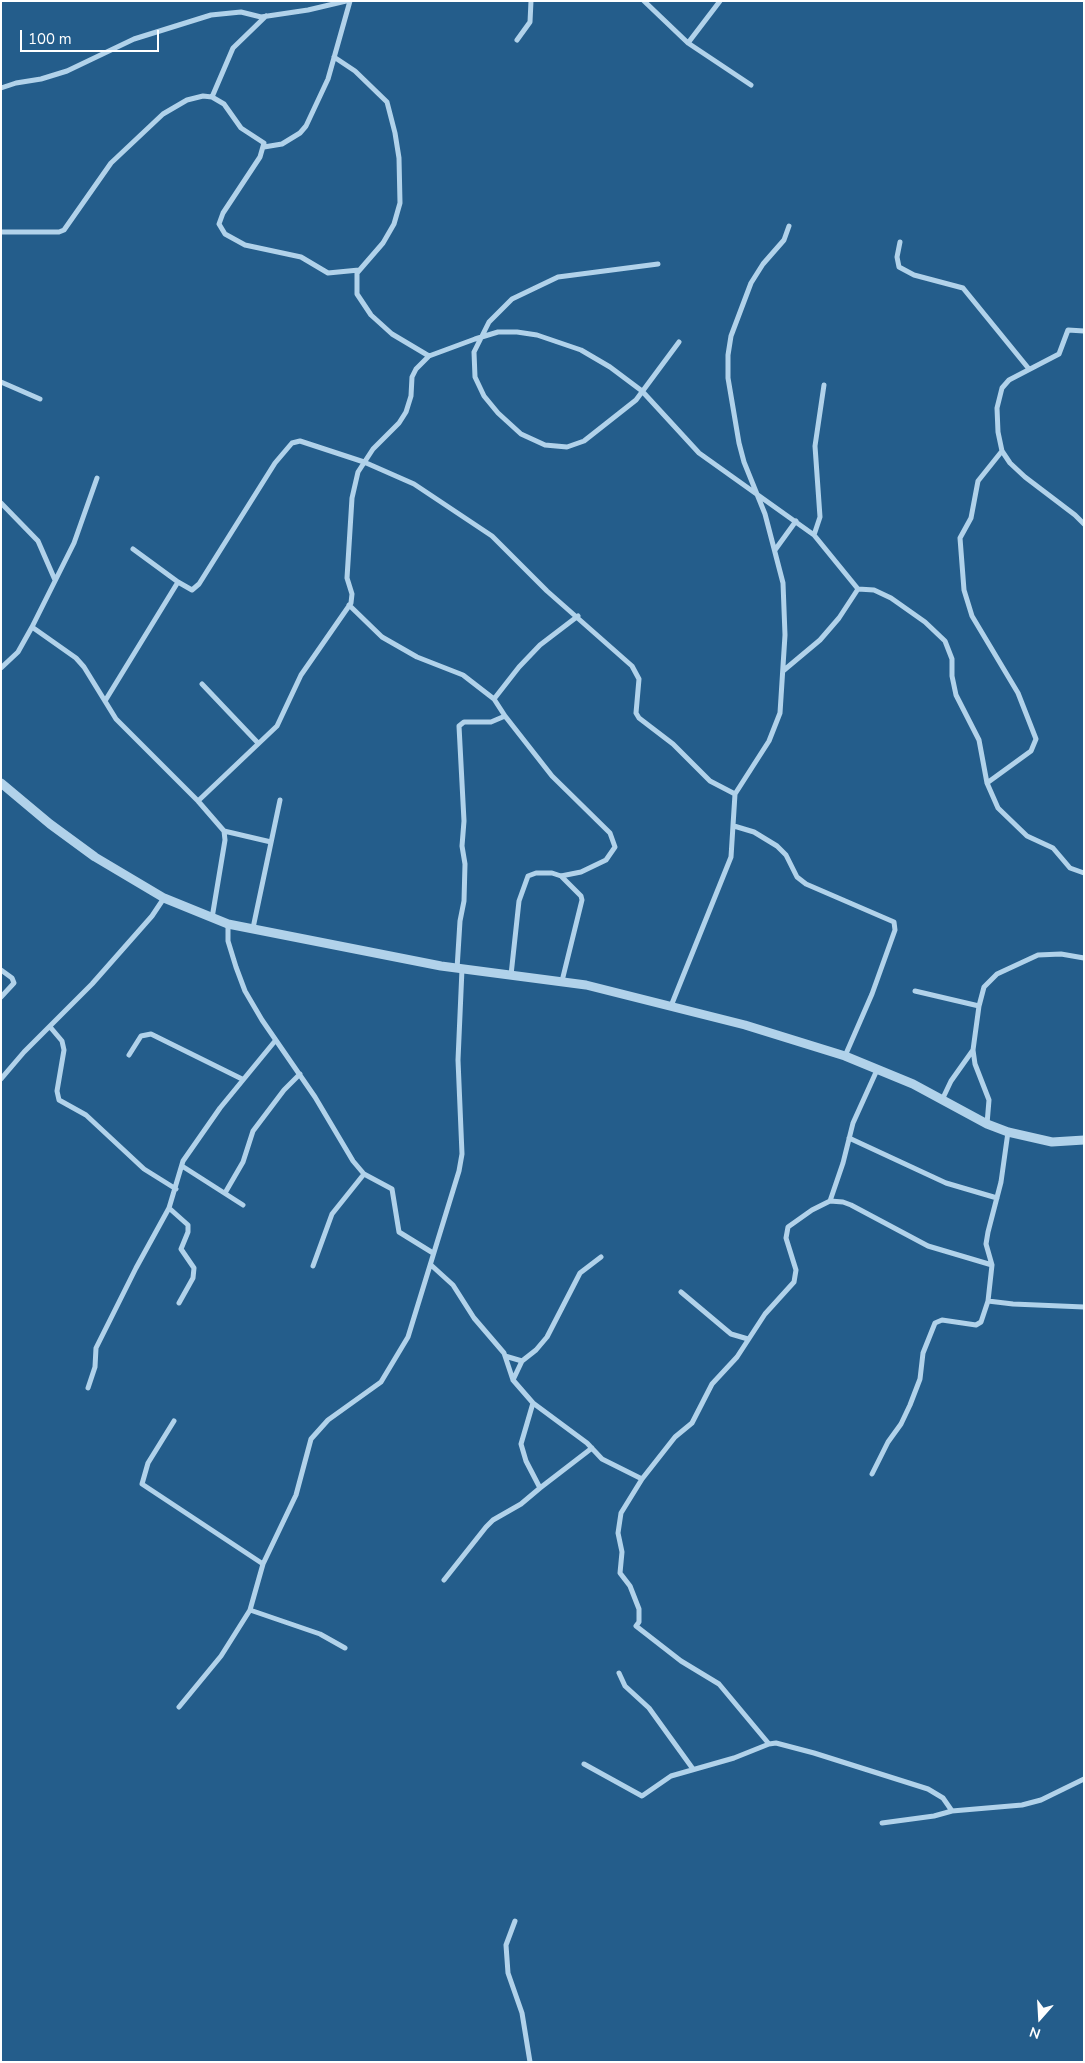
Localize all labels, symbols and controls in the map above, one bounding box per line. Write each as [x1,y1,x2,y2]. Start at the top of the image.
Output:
scale bar [22,20,161,52]
text: 100 m [28,29,72,49]
north arrow [1015,1993,1065,2043]
text: N [1027,2022,1043,2043]

